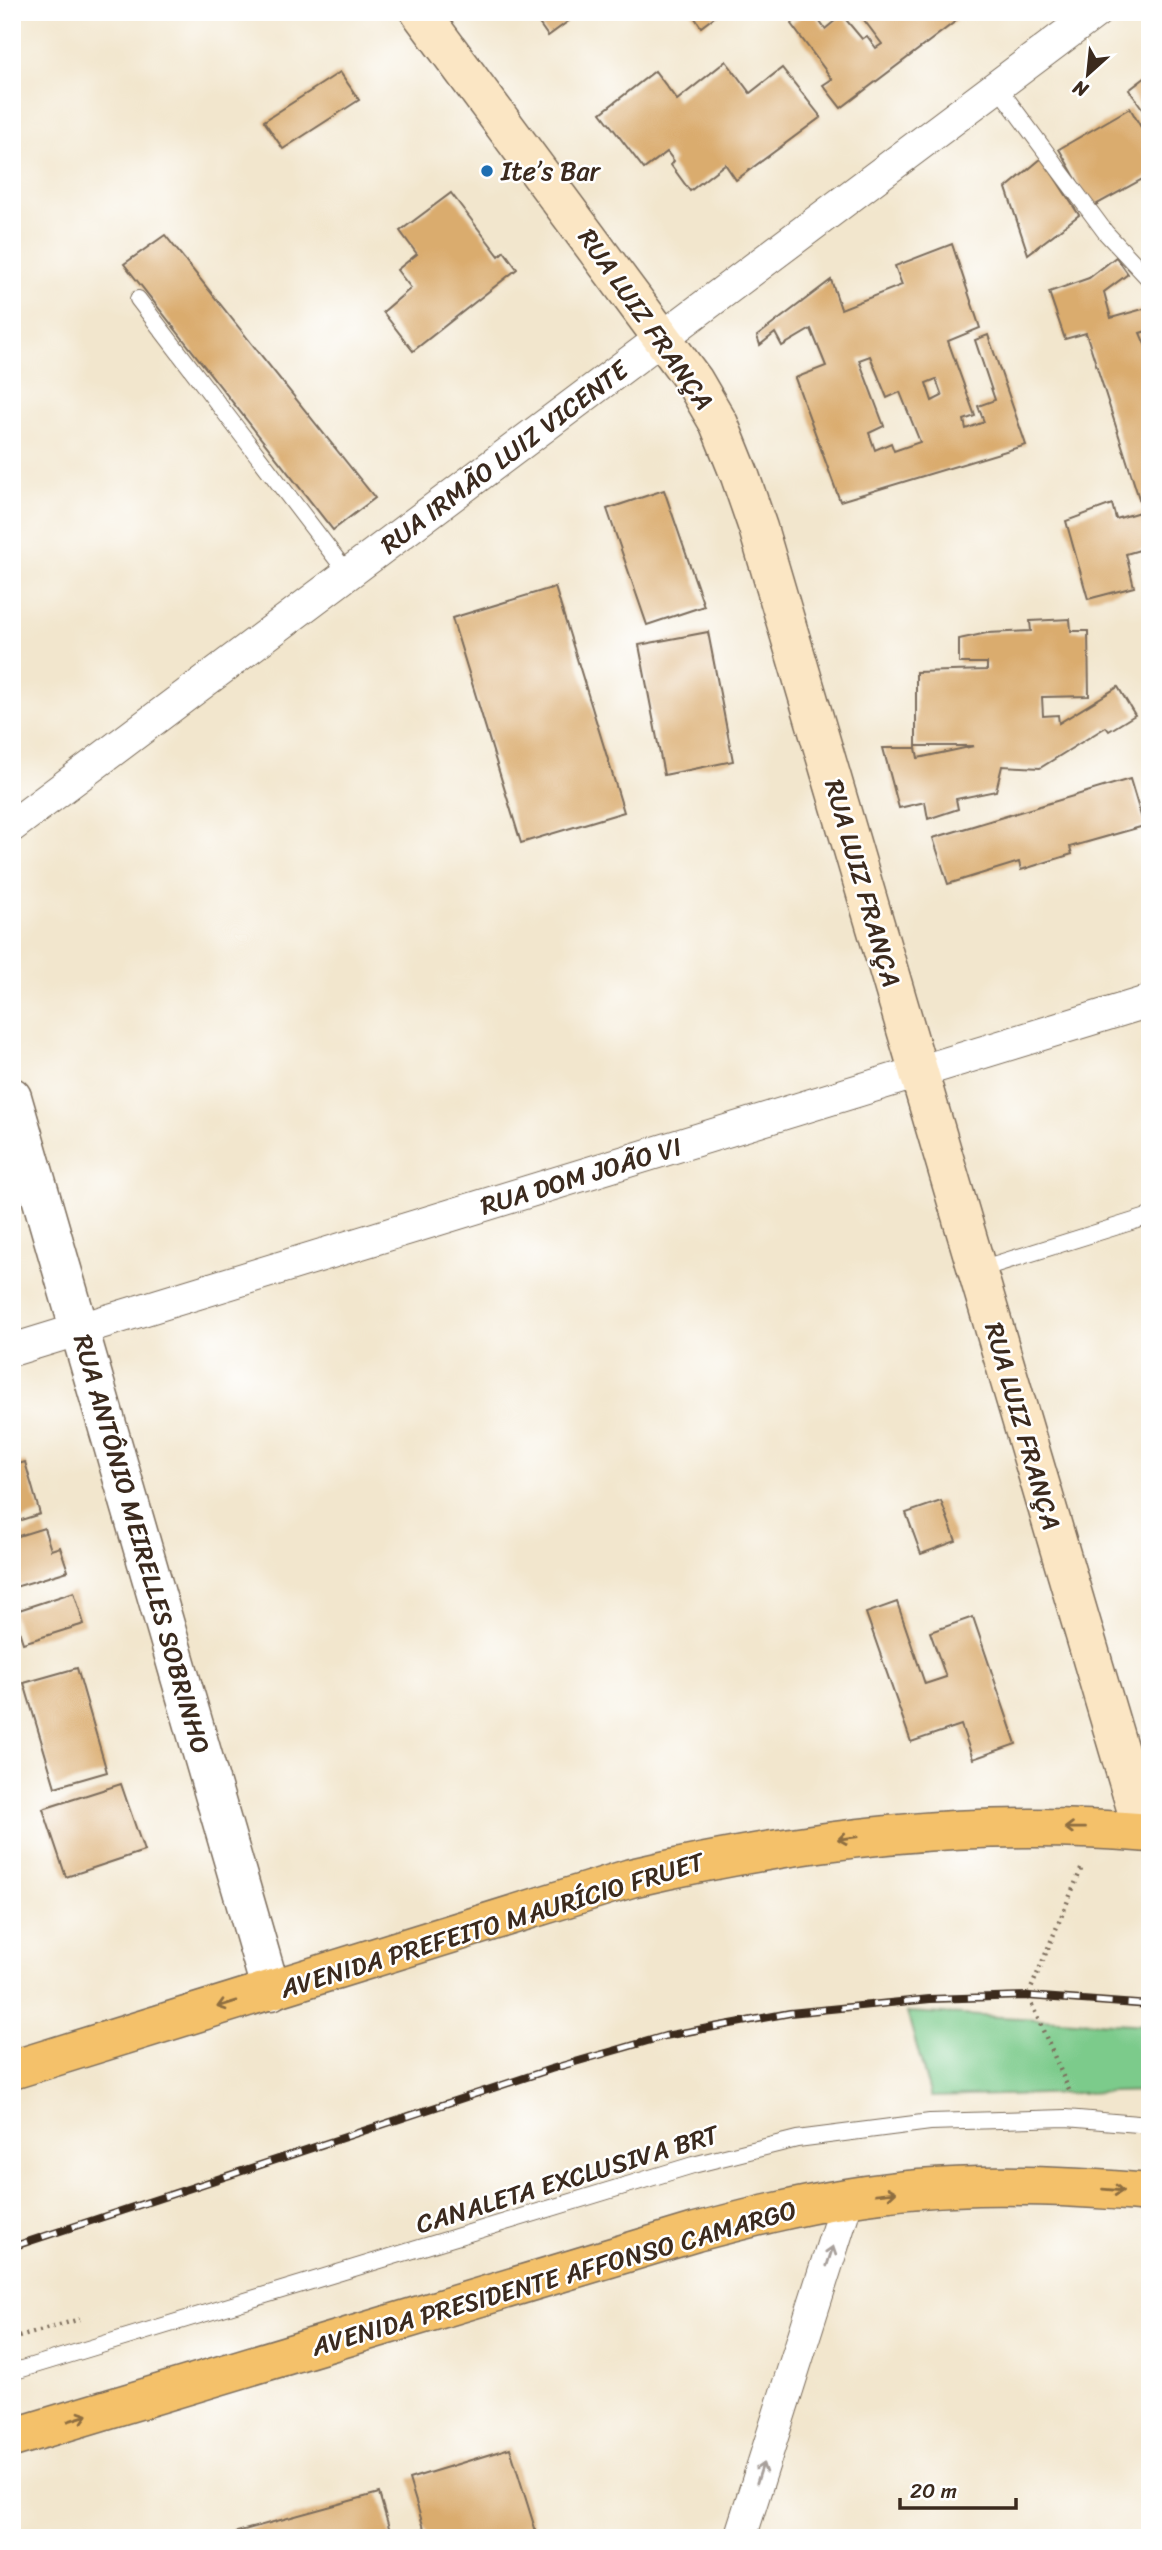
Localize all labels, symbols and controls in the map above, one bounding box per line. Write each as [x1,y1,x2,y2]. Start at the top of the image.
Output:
north arrow [1054,38,1124,108]
text: N [1066,71,1095,107]
place label: Ite’s Bar [500,148,601,194]
marker: Ite’s Bar [479,163,495,179]
street label: RUA LUIZ FRANÇA [566,218,726,420]
street label: RUA IRMÃO LUIZ VICENTE [370,347,640,566]
street label: RUA LUIZ FRANÇA [811,774,915,992]
street label: RUA DOM JOÃO VI [474,1123,688,1229]
street label: RUA LUIZ FRANÇA [971,1317,1075,1535]
street label: RUA ANTÔNIO MEIRELLES SOBRINHO [60,1329,224,1759]
one-way arrow [1063,1821,1086,1834]
one-way arrow [837,1832,860,1845]
street label: AVENIDA PREFEITO MAURÍCIO FRUET [273,1838,711,2012]
one-way arrow [216,1999,238,2012]
street label: CANALETA EXCLUSIVA BRT [410,2110,726,2247]
one-way arrow [1101,2183,1124,2196]
one-way arrow [874,2186,897,2199]
street label: AVENIDA PRESIDENTE AFFONSO CAMARGO [305,2187,802,2370]
one-way arrow [824,2245,837,2267]
one-way arrow [66,2411,88,2423]
one-way arrow [755,2462,768,2484]
scale bar [900,2466,1015,2510]
text: 20 m [910,2472,957,2510]

